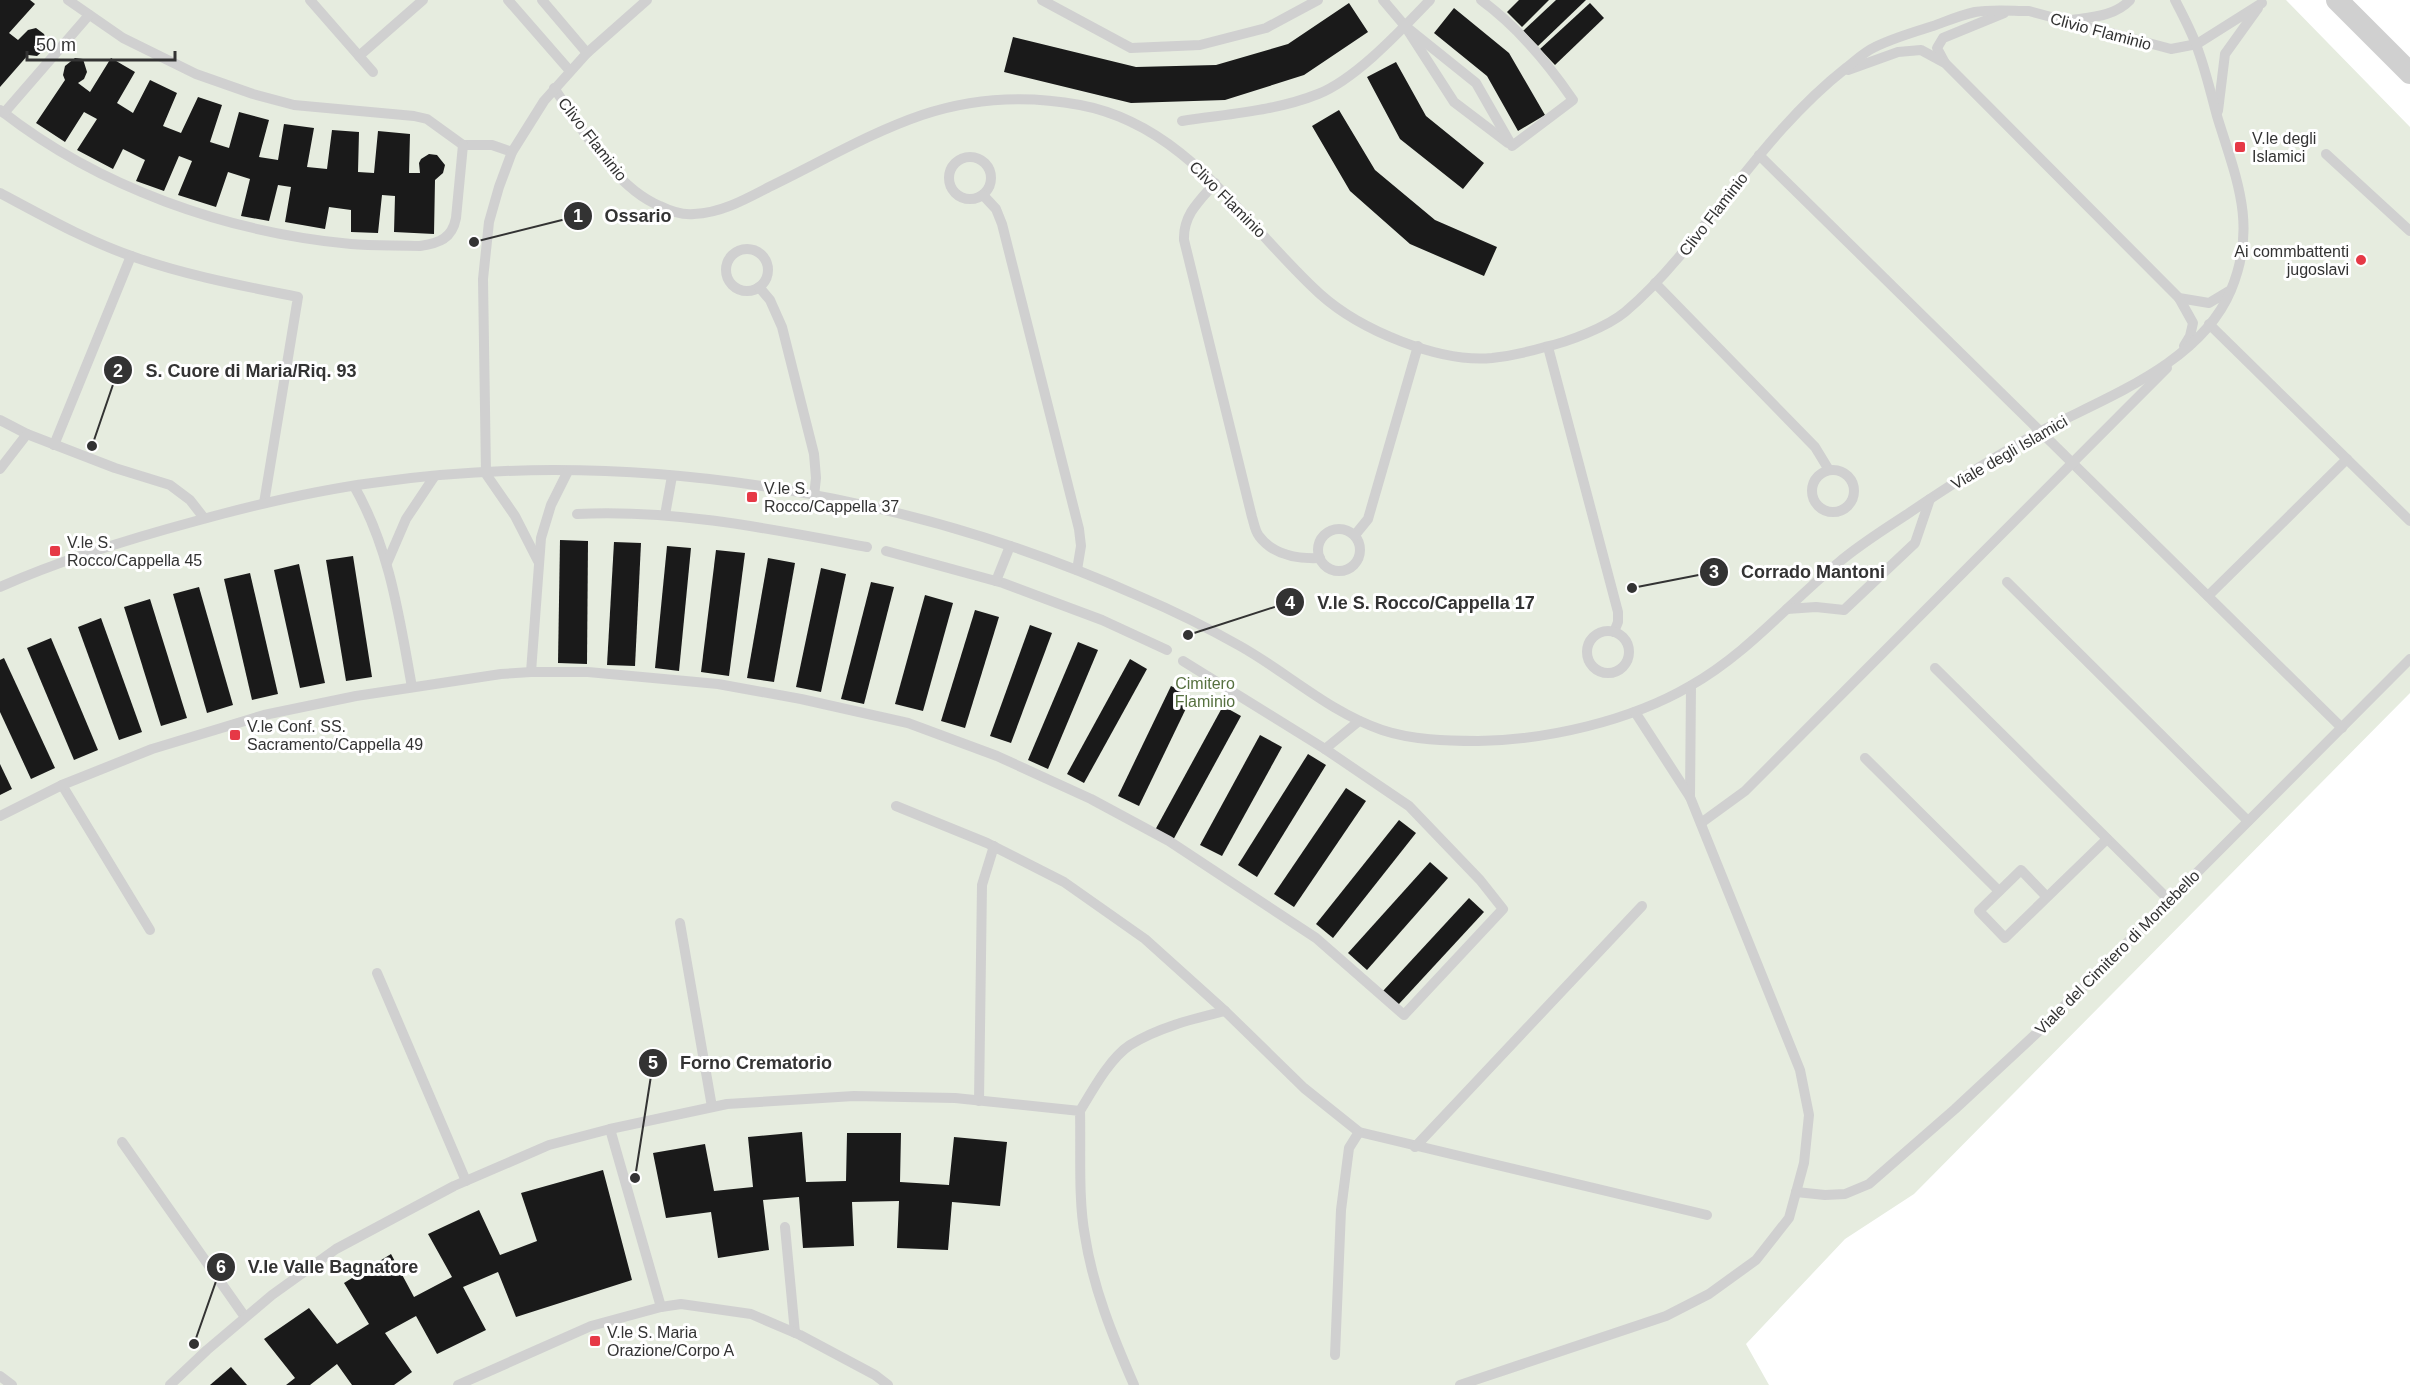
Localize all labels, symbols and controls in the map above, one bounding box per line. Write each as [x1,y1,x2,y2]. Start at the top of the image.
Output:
street label: Clivio Flaminio [2048,10,2153,53]
scale bar [27,24,176,62]
text: 50 m [36,35,76,55]
street label: Clivo Flaminio [555,94,630,184]
place label: V.le degli Islamici [2252,130,2316,165]
marker: V.le degli Islamici [2233,140,2247,154]
street label: Clivo Flaminio [1186,158,1269,241]
street label: Clivo Flaminio [1676,169,1751,259]
callout: Ossario [563,198,684,234]
text: 1 [573,206,583,226]
text: Ossario [604,206,672,226]
place label: Ai commbattenti jugoslavi [2234,243,2349,278]
marker: Ai commbattenti jugoslavi [2354,253,2368,267]
callout: S. Cuore di Maria/Riq. 93 [103,352,368,388]
text: 2 [113,361,123,381]
text: S. Cuore di Maria/Riq. 93 [145,361,357,381]
street label: Viale degli Islamici [1948,412,2070,493]
place label: V.le S. Rocco/Cappella 37 [764,480,899,515]
marker: V.le S. Rocco/Cappella 37 [745,490,759,504]
place label: V.le S. Rocco/Cappella 45 [67,534,202,569]
marker: V.le S. Rocco/Cappella 45 [48,544,62,558]
callout: Corrado Mantoni [1699,554,1897,590]
text: 3 [1709,562,1719,582]
text: Corrado Mantoni [1741,562,1885,582]
callout: V.le S. Rocco/Cappella 17 [1275,584,1546,620]
text: 4 [1285,593,1295,613]
text: V.le S. Rocco/Cappella 17 [1317,593,1535,613]
park label: Cimitero Flaminio [1175,675,1235,710]
place label: V.le Conf. SS. Sacramento/Cappella 49 [247,718,423,753]
marker: V.le Conf. SS. Sacramento/Cappella 49 [228,728,242,742]
street label: Viale del Cimitero di Montebello [2032,867,2203,1038]
callout: Forno Crematorio [638,1045,844,1081]
text: 5 [648,1053,658,1073]
text: Forno Crematorio [680,1053,832,1073]
callout: V.le Valle Bagnatore [206,1249,431,1285]
text: 6 [216,1257,226,1277]
text: V.le Valle Bagnatore [248,1257,418,1277]
place label: V.le S. Maria Orazione/Corpo A [607,1324,735,1359]
marker: V.le S. Maria Orazione/Corpo A [588,1334,602,1348]

